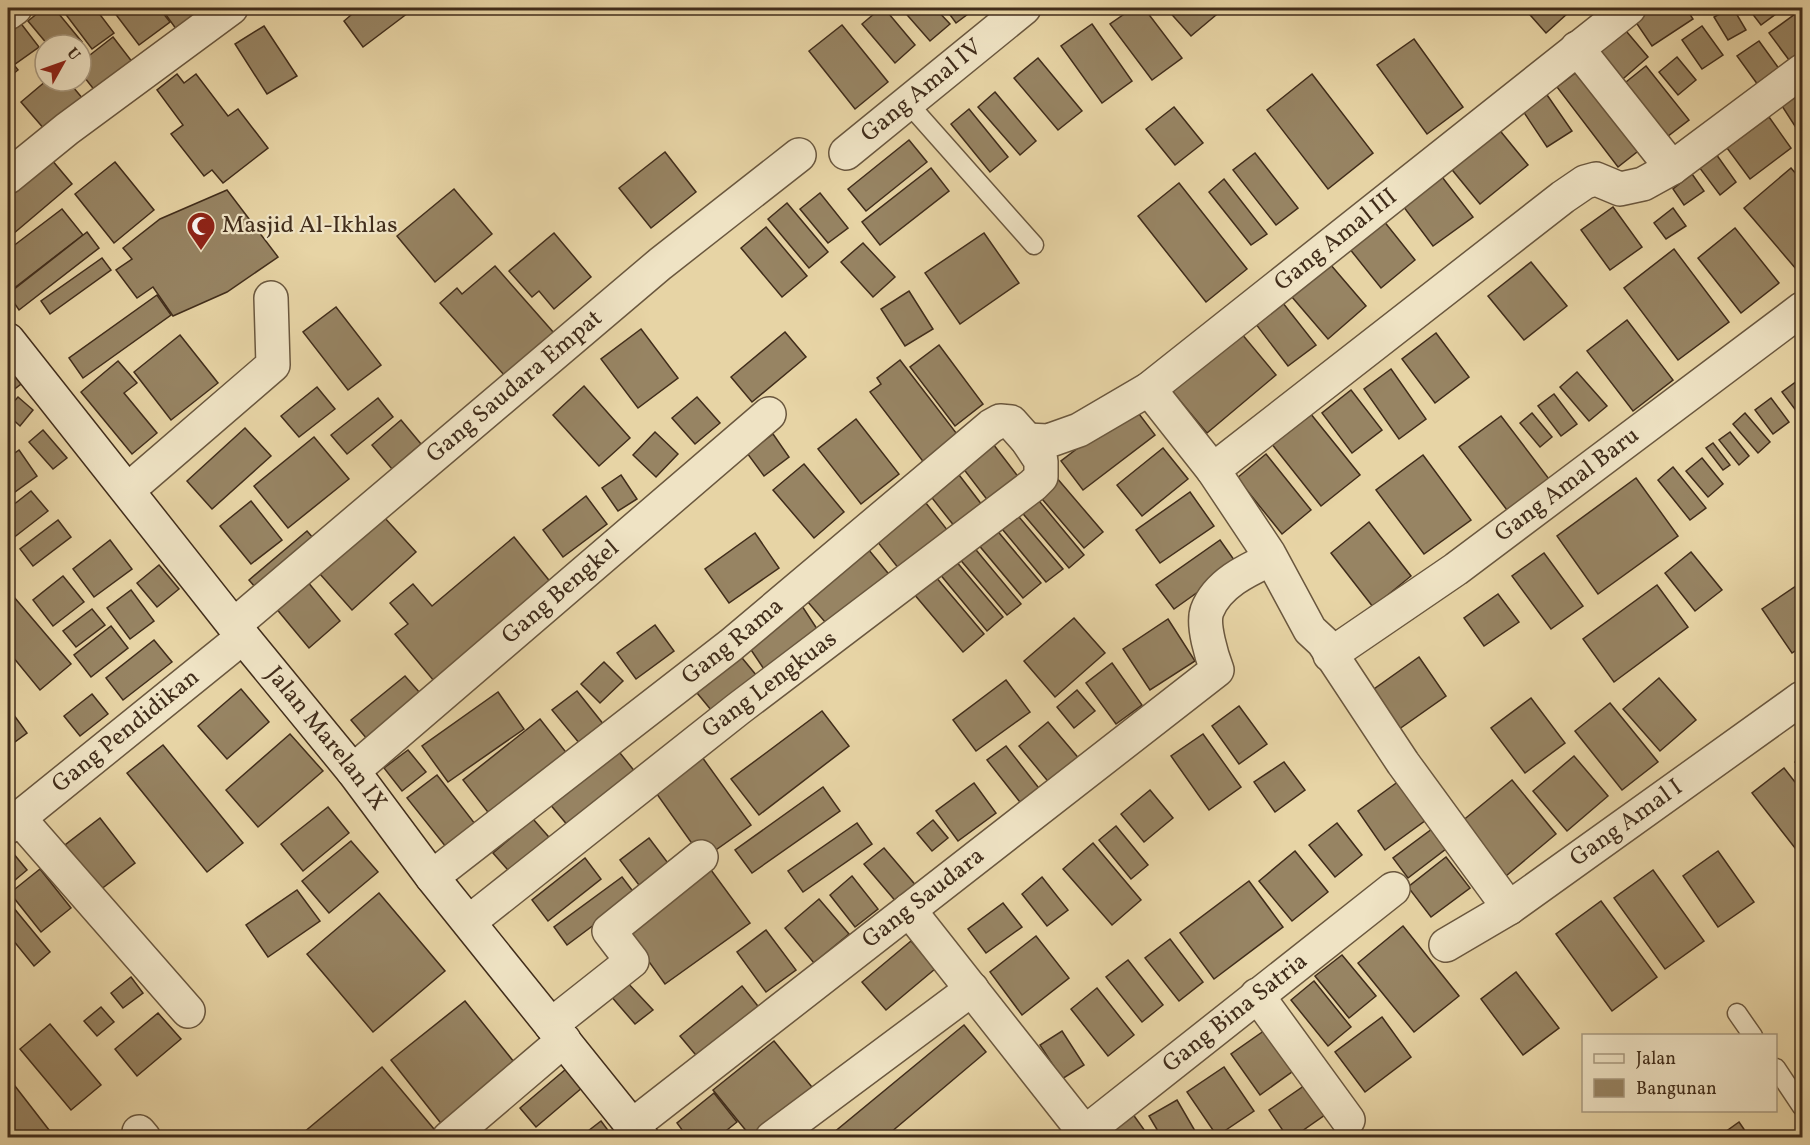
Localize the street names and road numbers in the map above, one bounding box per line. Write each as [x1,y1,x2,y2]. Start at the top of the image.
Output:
street label: Gang Amal IV [854,31,990,151]
street label: Gang Amal III [1267,181,1405,300]
street label: Gang Saudara Empat [419,303,610,472]
street label: Gang Amal Baru [1488,420,1647,551]
street label: Gang Bengkel [495,532,627,653]
street label: Gang Rama [675,590,792,694]
street label: Gang Lengkuas [695,623,845,747]
street label: Jalan Marelan IX [257,659,394,818]
street label: Gang Pendidikan [45,661,207,802]
street label: Gang Amal I [1563,771,1690,876]
street label: Gang Saudara [855,840,992,957]
street label: Gang Bina Satria [1156,945,1316,1081]

